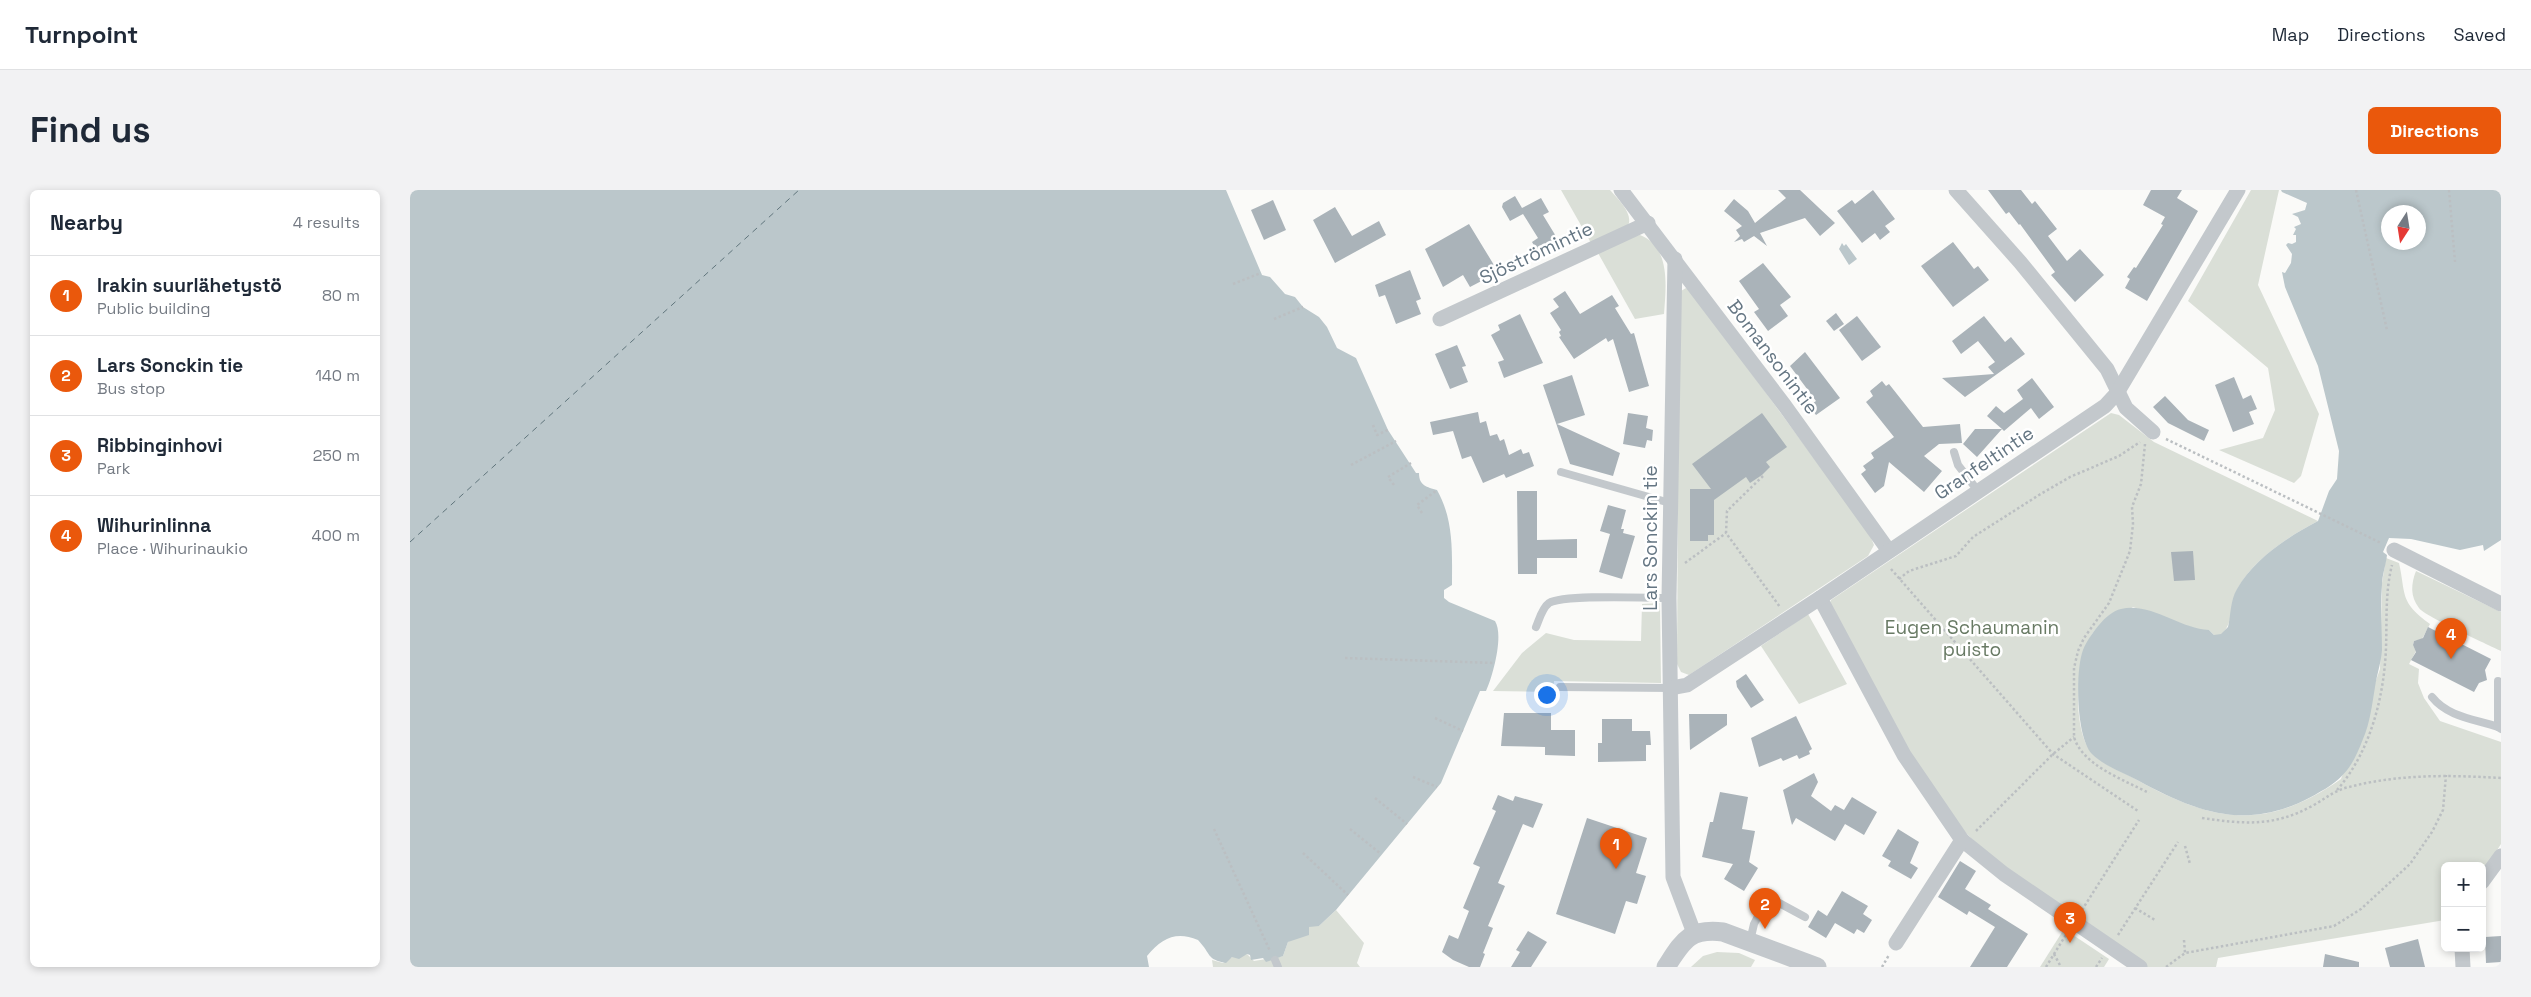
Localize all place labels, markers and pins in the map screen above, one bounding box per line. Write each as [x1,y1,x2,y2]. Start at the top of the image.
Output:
pin: 4 [2435,618,2467,659]
pin: 1 [1600,828,1632,869]
pin: 2 [1749,888,1781,929]
pin: 3 [2054,902,2086,943]

